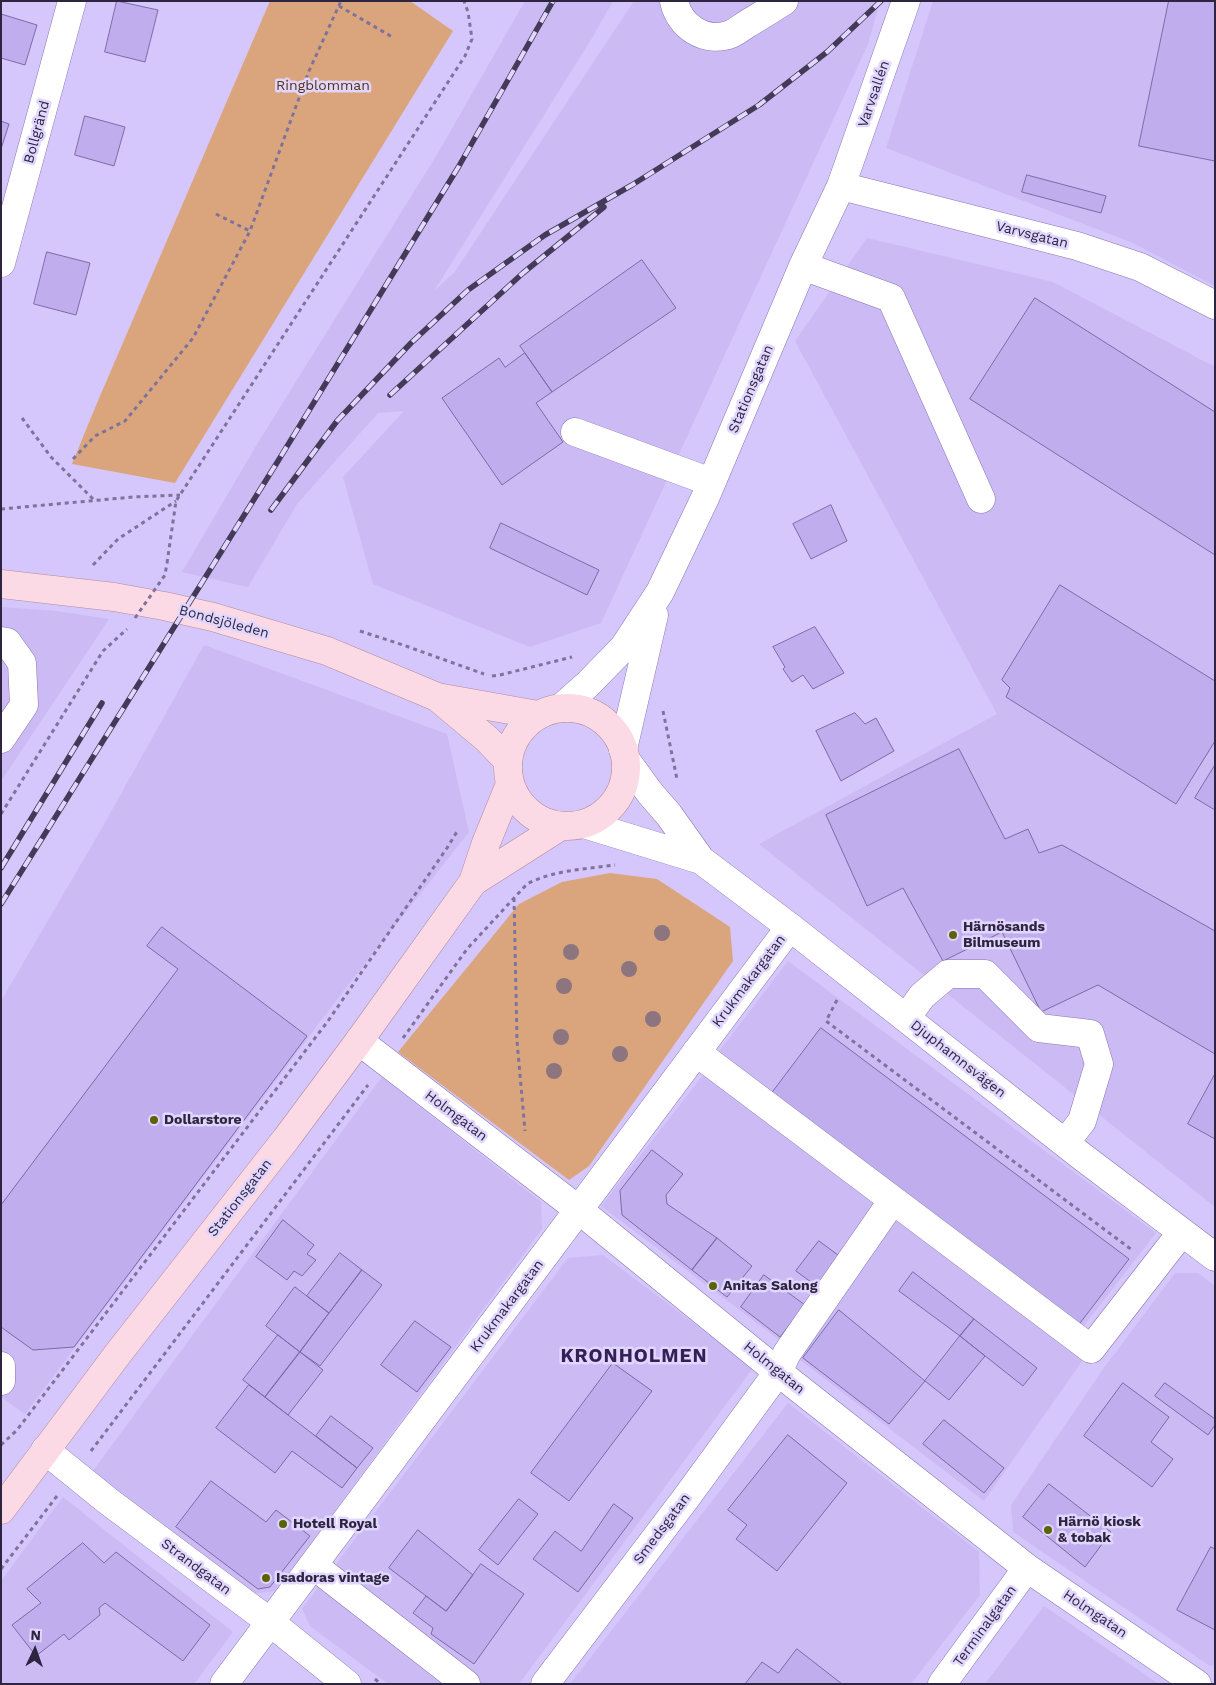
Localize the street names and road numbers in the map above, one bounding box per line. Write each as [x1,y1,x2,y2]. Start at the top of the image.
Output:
street label: Varvsallén [855,58,893,130]
street label: Bollgränd [21,99,53,165]
street label: Varvsgatan [994,218,1070,252]
street label: Stationsgatan [725,342,777,436]
street label: Bondsjöleden [177,602,271,642]
street label: Krukmakargatan [709,931,789,1031]
street label: Djuphamnsvägen [907,1017,1009,1101]
street label: Holmgatan [421,1087,491,1145]
street label: Stationsgatan [204,1156,276,1240]
street label: Krukmakargatan [467,1256,547,1356]
street label: Holmgatan [740,1338,808,1398]
street label: Smedsgatan [630,1490,694,1568]
street label: Strandgatan [158,1535,234,1599]
street label: Terminalgatan [950,1582,1020,1670]
street label: Holmgatan [1060,1586,1130,1642]

